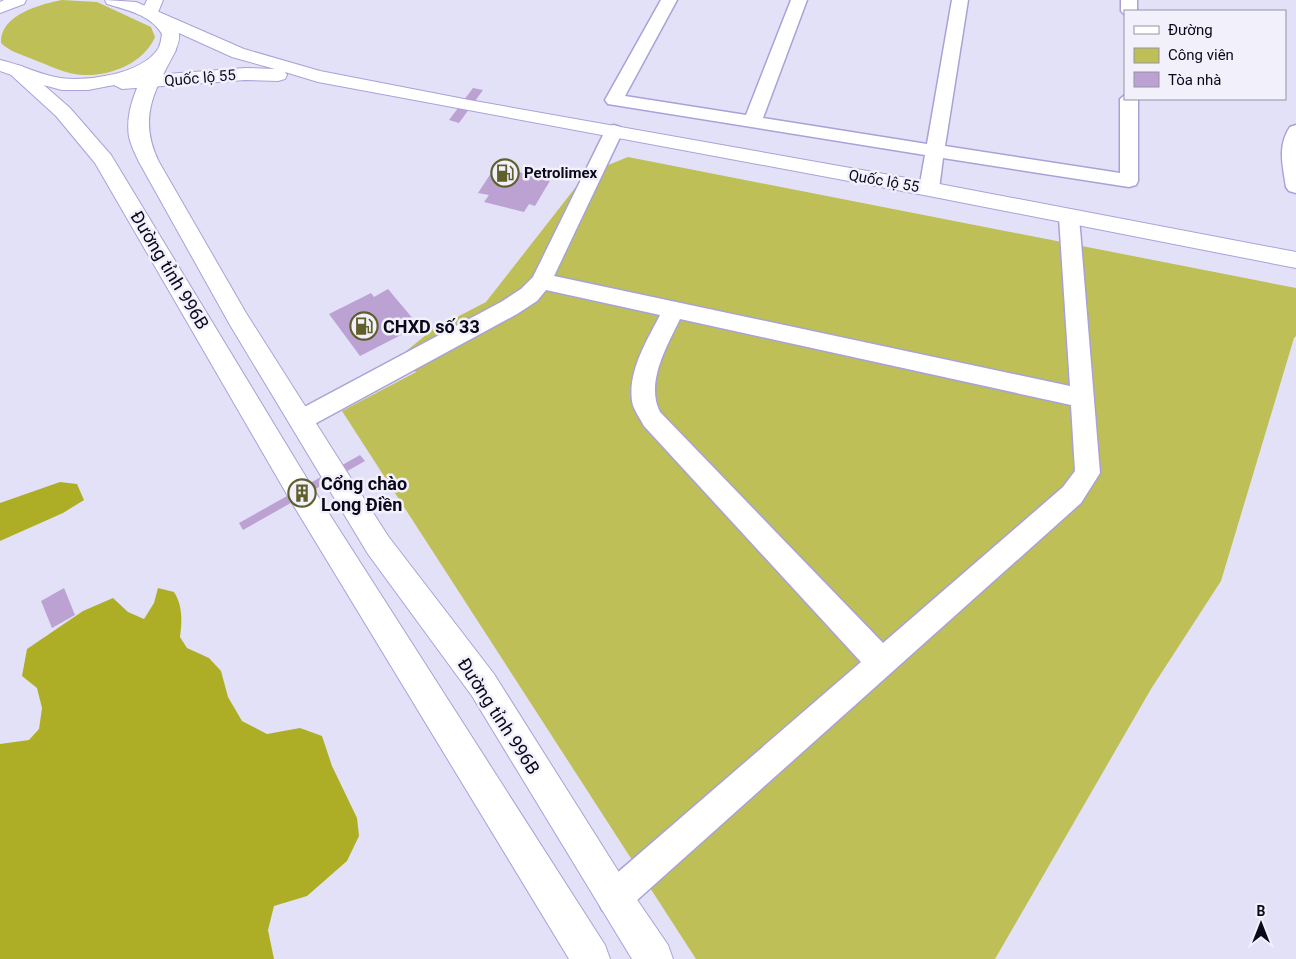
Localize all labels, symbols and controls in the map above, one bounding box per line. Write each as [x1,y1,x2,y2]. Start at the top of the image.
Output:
legend [1124,10,1286,100]
text: Đường [1168,21,1213,39]
text: Công viên [1168,46,1234,64]
street label: Quốc lộ 55 [164,66,236,90]
text: Tòa nhà [1168,71,1221,89]
fuel station icon: Petrolimex [490,158,520,188]
place label: Petrolimex [524,164,598,182]
street label: Quốc lộ 55 [847,166,921,196]
street label: Đường tỉnh 996B [126,207,214,333]
fuel station icon: CHXD số 33 [349,311,379,341]
place label: CHXD số 33 [383,316,480,337]
place label: Cổng chào Long Điền [321,473,407,515]
building icon: Cổng chào Long Điền [287,478,317,508]
street label: Đường tỉnh 996B [454,654,544,778]
north arrow [1236,899,1286,949]
text: B [1257,903,1266,919]

